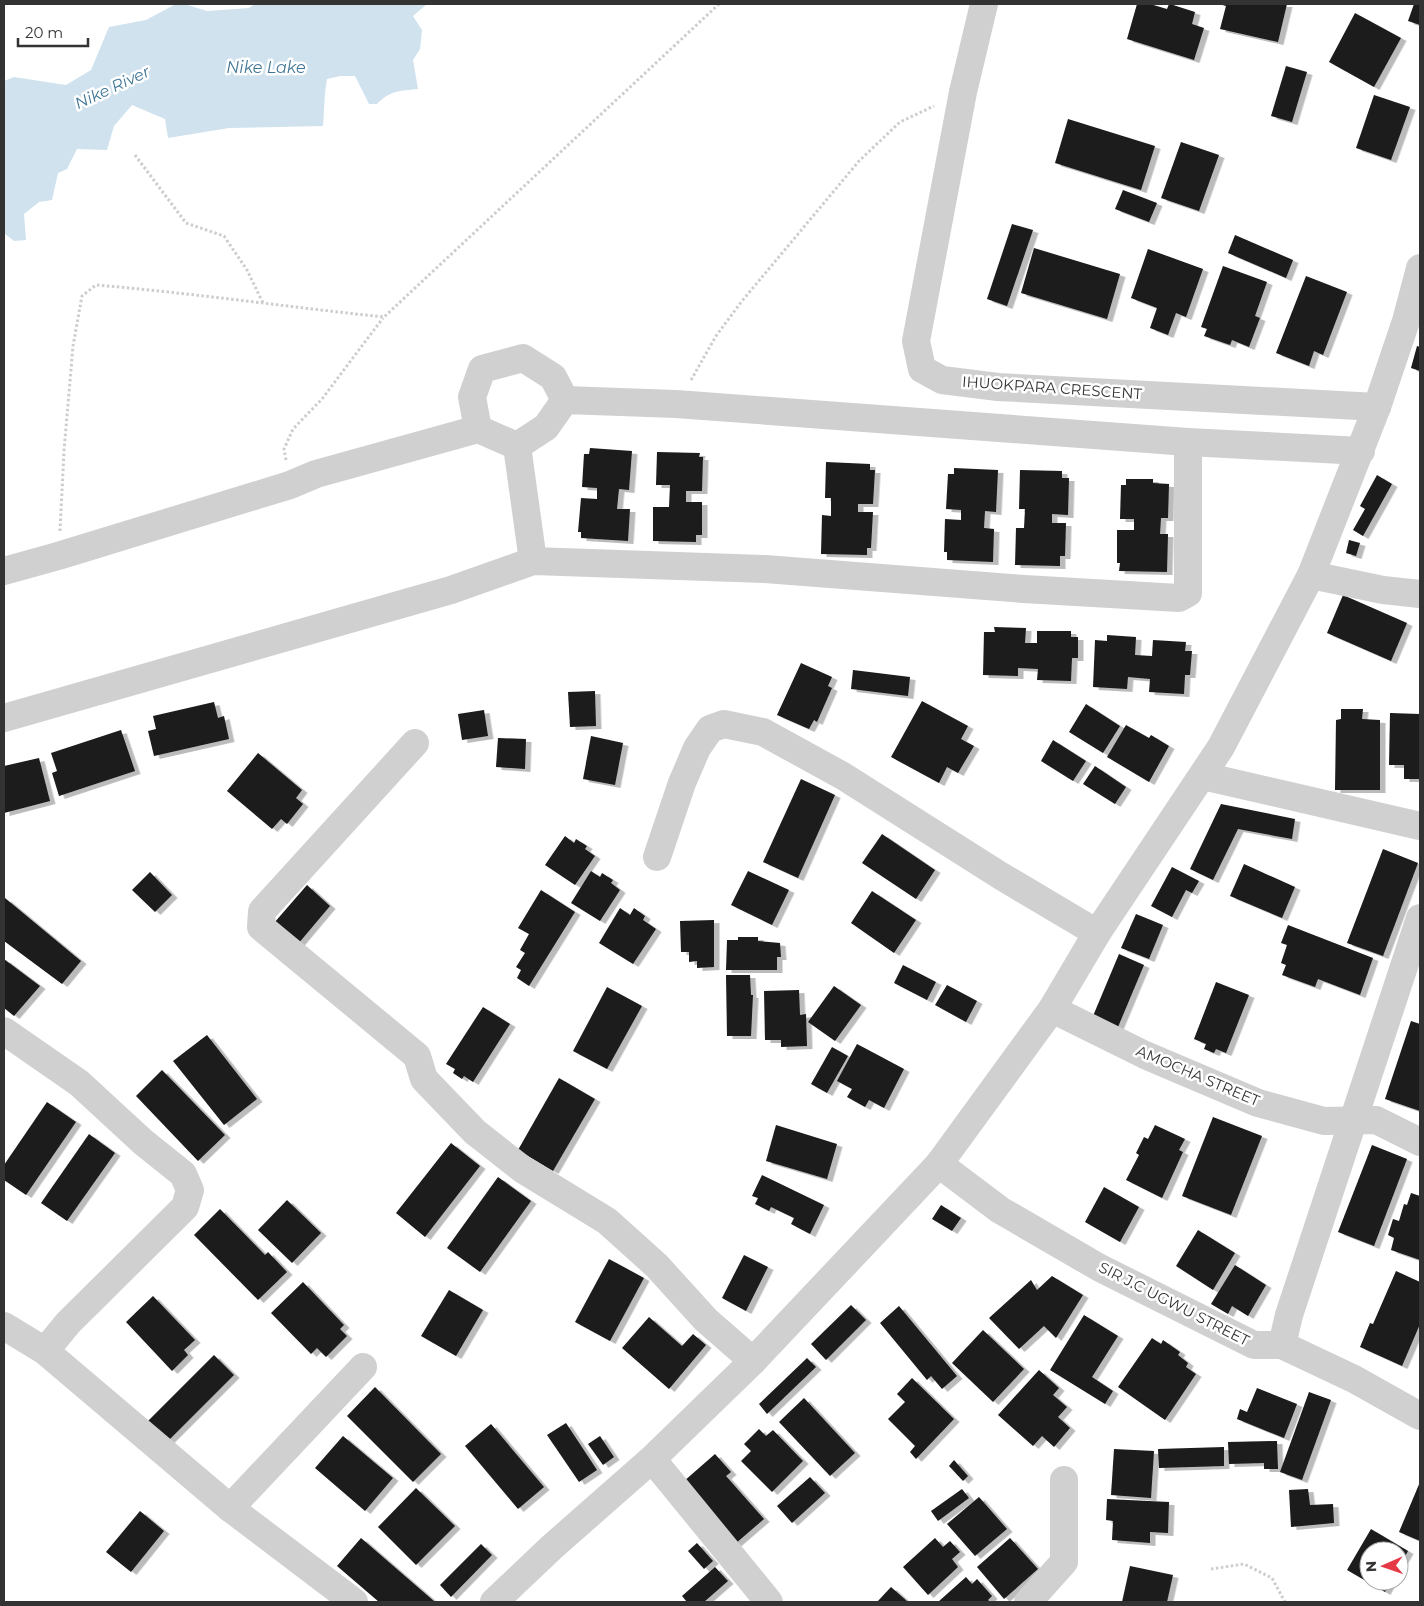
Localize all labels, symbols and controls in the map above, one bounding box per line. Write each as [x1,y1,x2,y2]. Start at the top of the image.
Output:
scale bar [18,15,88,47]
text: 20 m [25,23,63,42]
water label: Nike Lake [226,58,306,77]
water label: Nike River [72,62,153,113]
street label: IHUOKPARA CRESCENT [961,372,1143,403]
street label: AMOCHA STREET [1134,1041,1263,1110]
street label: SIR J.C UGWU STREET [1096,1257,1253,1350]
north arrow [1359,1541,1409,1591]
text: N [1362,1560,1380,1572]

